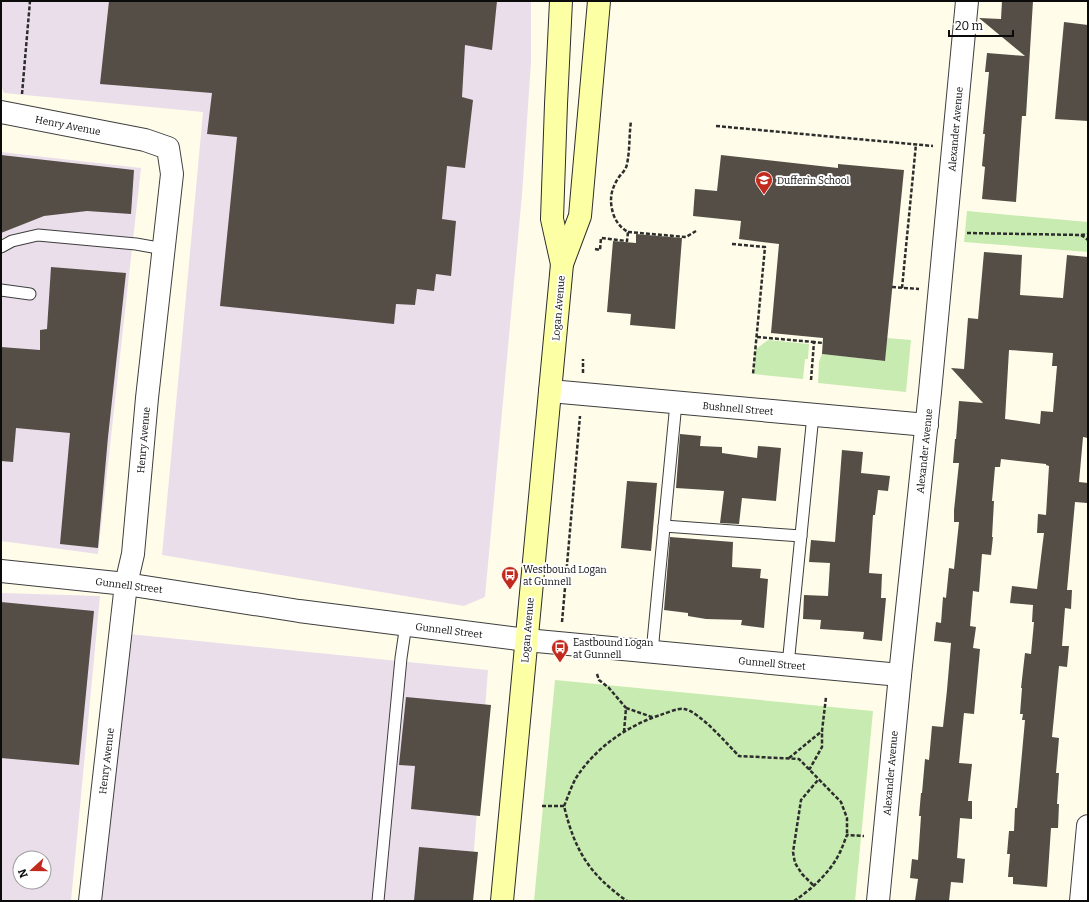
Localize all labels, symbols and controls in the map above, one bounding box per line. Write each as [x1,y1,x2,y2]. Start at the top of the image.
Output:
scale bar [949,12,1013,38]
text: 20 m [955,19,984,33]
street label: Alexander Avenue [946,86,966,172]
street label: Henry Avenue [34,114,102,138]
school or university icon: Dufferin School [754,170,774,195]
place label: Dufferin School [777,175,850,187]
street label: Logan Avenue [550,275,568,341]
street label: Bushnell Street [702,400,774,418]
street label: Henry Avenue [135,406,153,474]
street label: Alexander Avenue [915,408,935,494]
place label: Westbound Logan at Gunnell [523,564,607,588]
bus stop icon: Westbound Logan at Gunnell [500,565,520,590]
street label: Gunnell Street [95,576,164,596]
street label: Logan Avenue [519,597,537,663]
street label: Gunnell Street [415,621,484,641]
place label: Eastbound Logan at Gunnell [573,637,654,661]
bus stop icon: Eastbound Logan at Gunnell [550,638,570,663]
street label: Gunnell Street [738,655,806,673]
street label: Henry Avenue [97,727,117,795]
street label: Alexander Avenue [881,730,901,816]
north arrow [12,850,52,890]
text: N [15,867,31,880]

